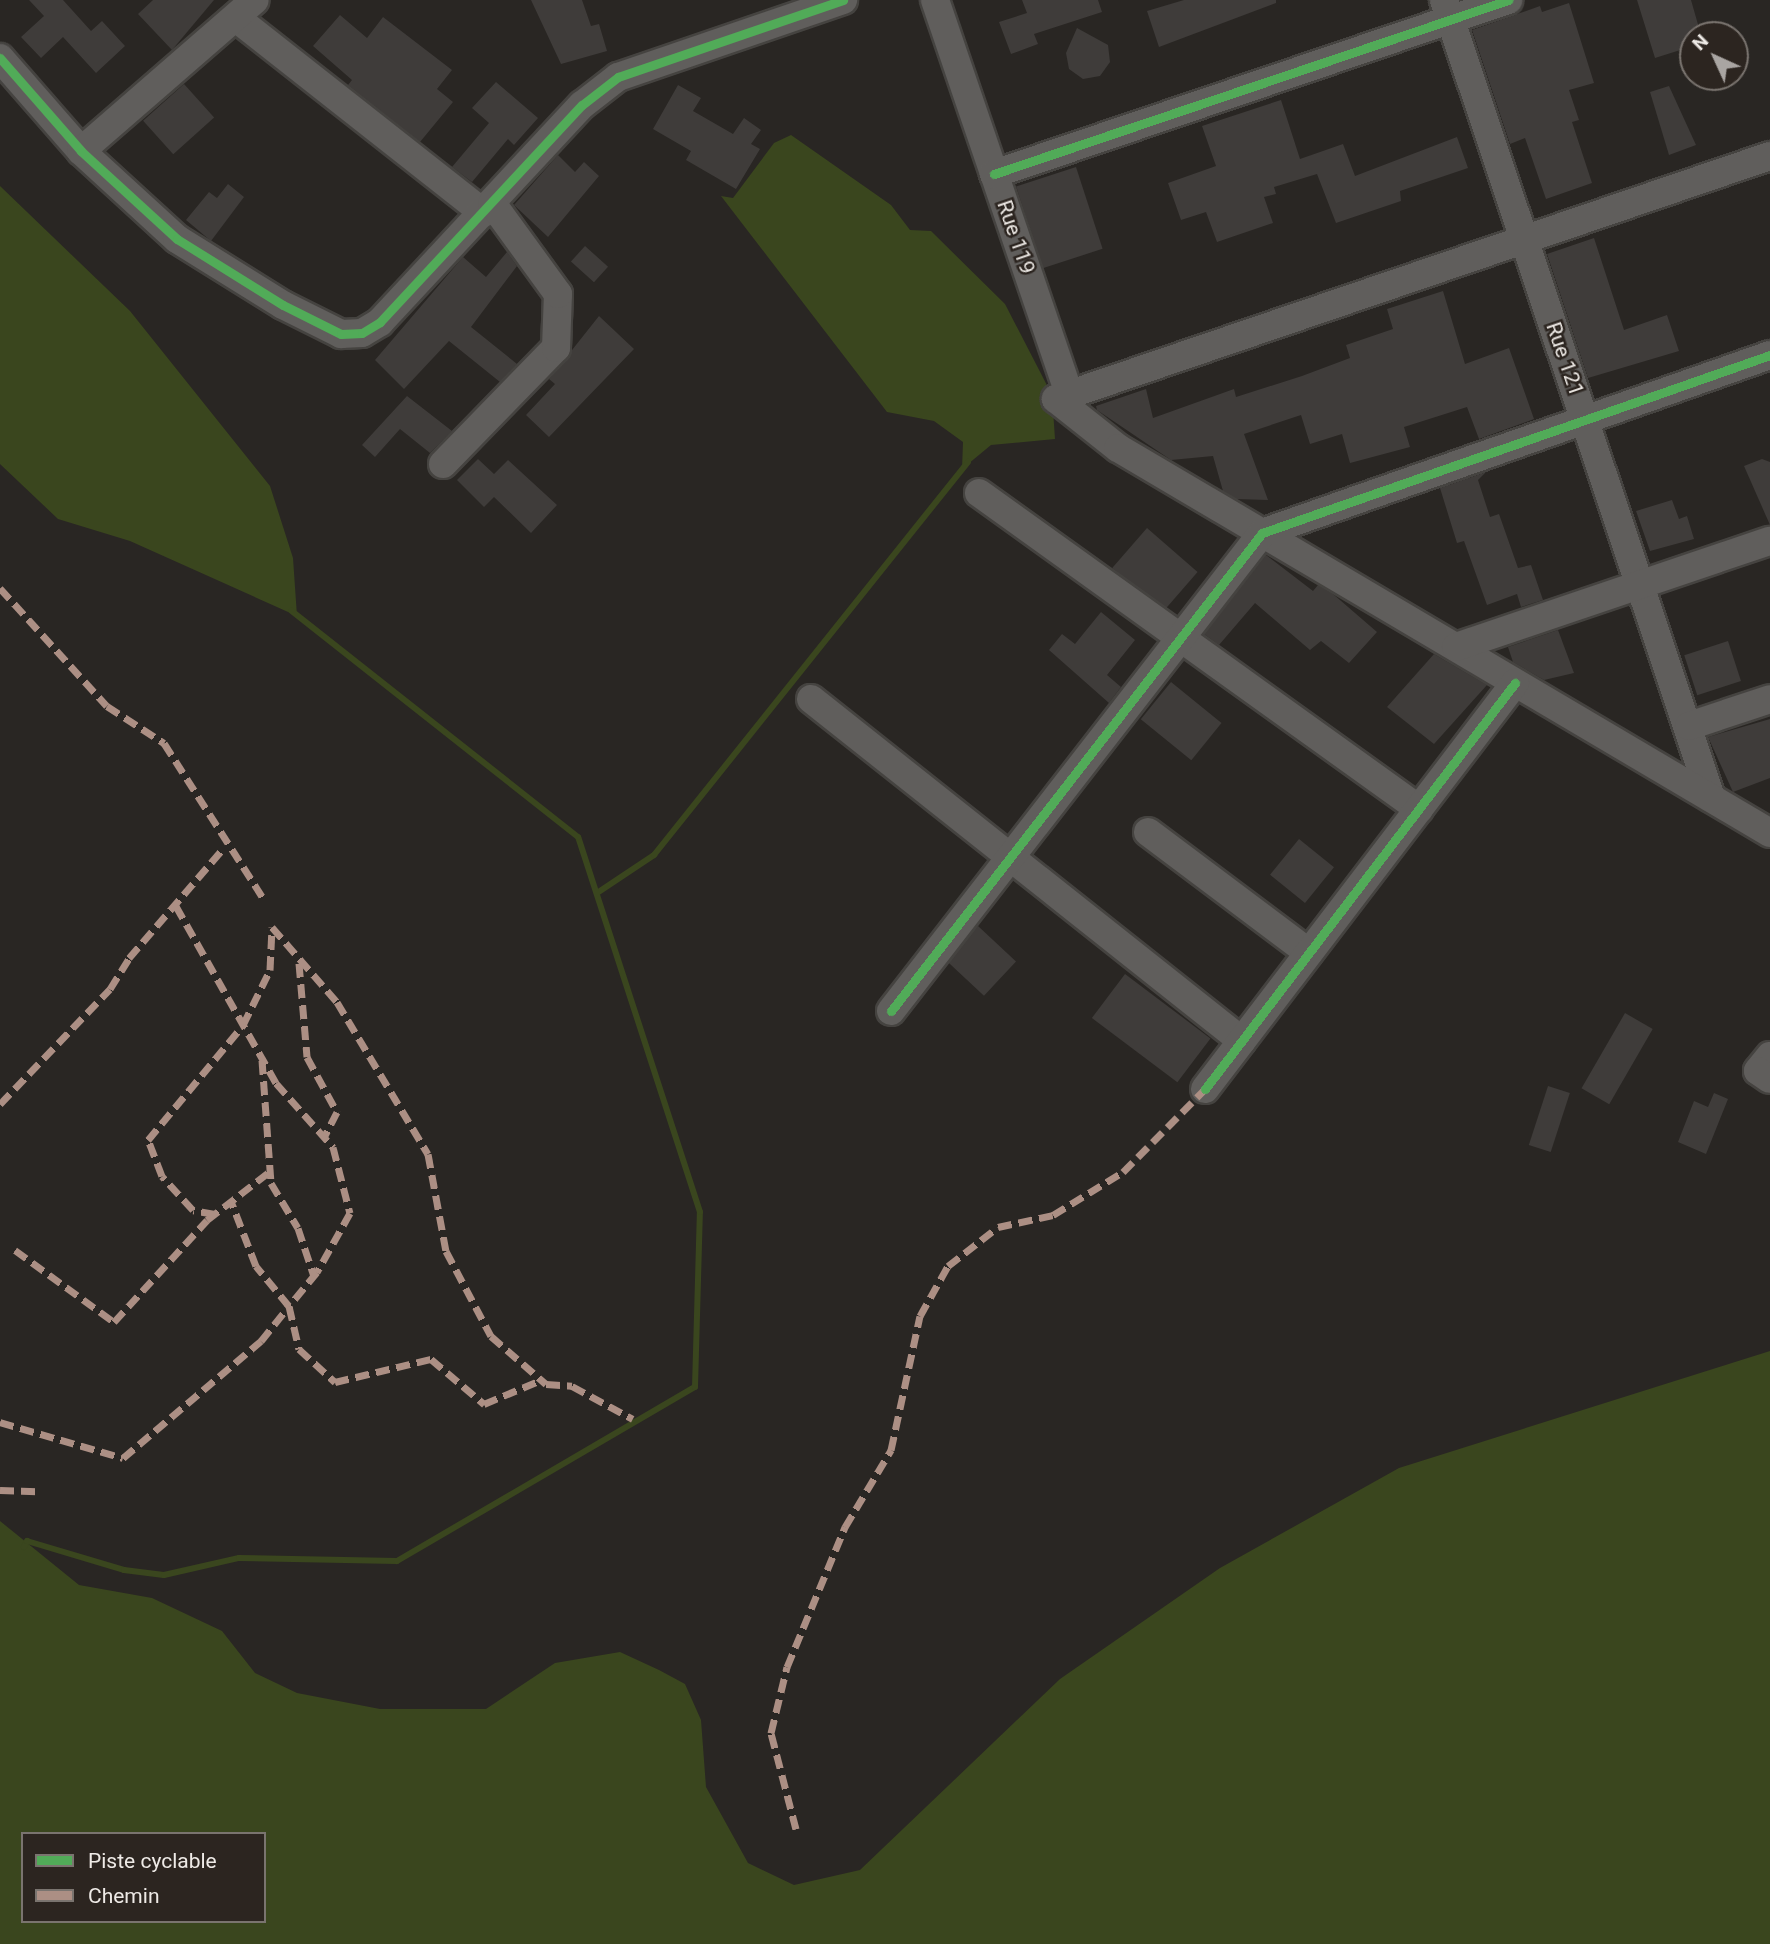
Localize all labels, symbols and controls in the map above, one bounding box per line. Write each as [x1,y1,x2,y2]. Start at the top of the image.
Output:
north arrow [1679,21,1749,91]
text: N [1687,29,1713,55]
street label: Rue 119 [992,197,1040,277]
street label: Rue 121 [1541,319,1589,399]
legend [21,1832,266,1923]
text: Piste cyclable [88,1849,217,1873]
text: Chemin [88,1884,160,1908]

